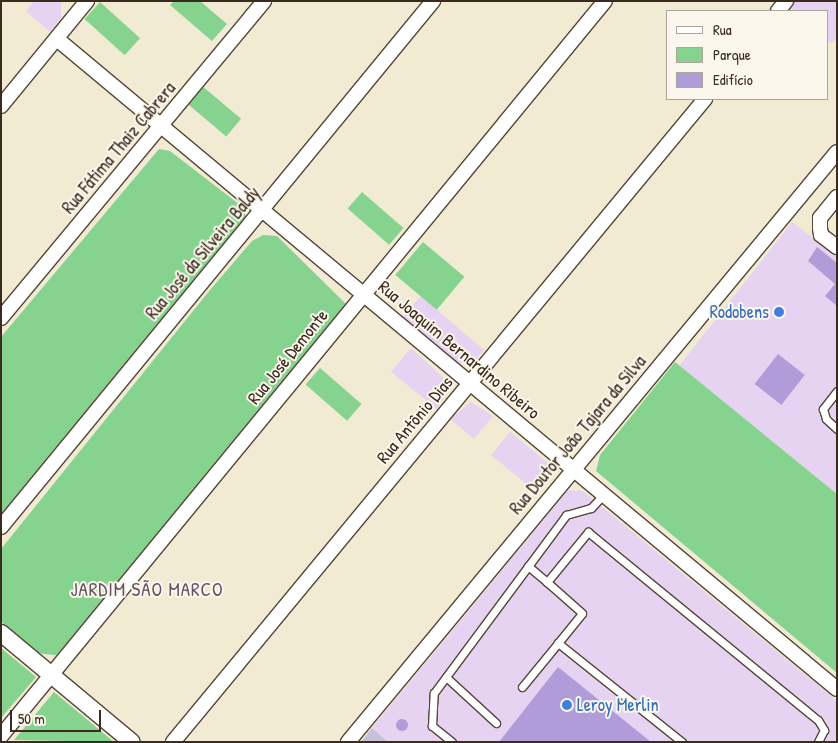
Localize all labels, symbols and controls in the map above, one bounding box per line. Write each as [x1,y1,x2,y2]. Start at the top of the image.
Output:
legend [666,10,828,100]
text: Rua [713,19,732,40]
text: Parque [713,44,751,65]
text: Edifício [713,69,753,90]
street label: Rua Fátima Thaiz Cabrera [58,78,180,218]
street label: Rua José da Silveira Baldy [141,182,265,324]
street label: Rua Joaquim Bernardino Ribeiro [374,276,544,424]
place label: Rodobens [710,301,769,323]
street label: Rua José Demonte [243,305,333,409]
marker: Rodobens [773,306,785,318]
street label: Rua Doutor João Tajara da Silva [505,351,651,519]
street label: Rua Antônio Dias [372,372,458,468]
district label: JARDIM SÃO MARCO [68,579,226,601]
place label: Leroy Merlin [577,694,659,716]
marker: Leroy Merlin [561,699,573,711]
scale bar [12,700,104,732]
text: 50 m [18,708,45,729]

